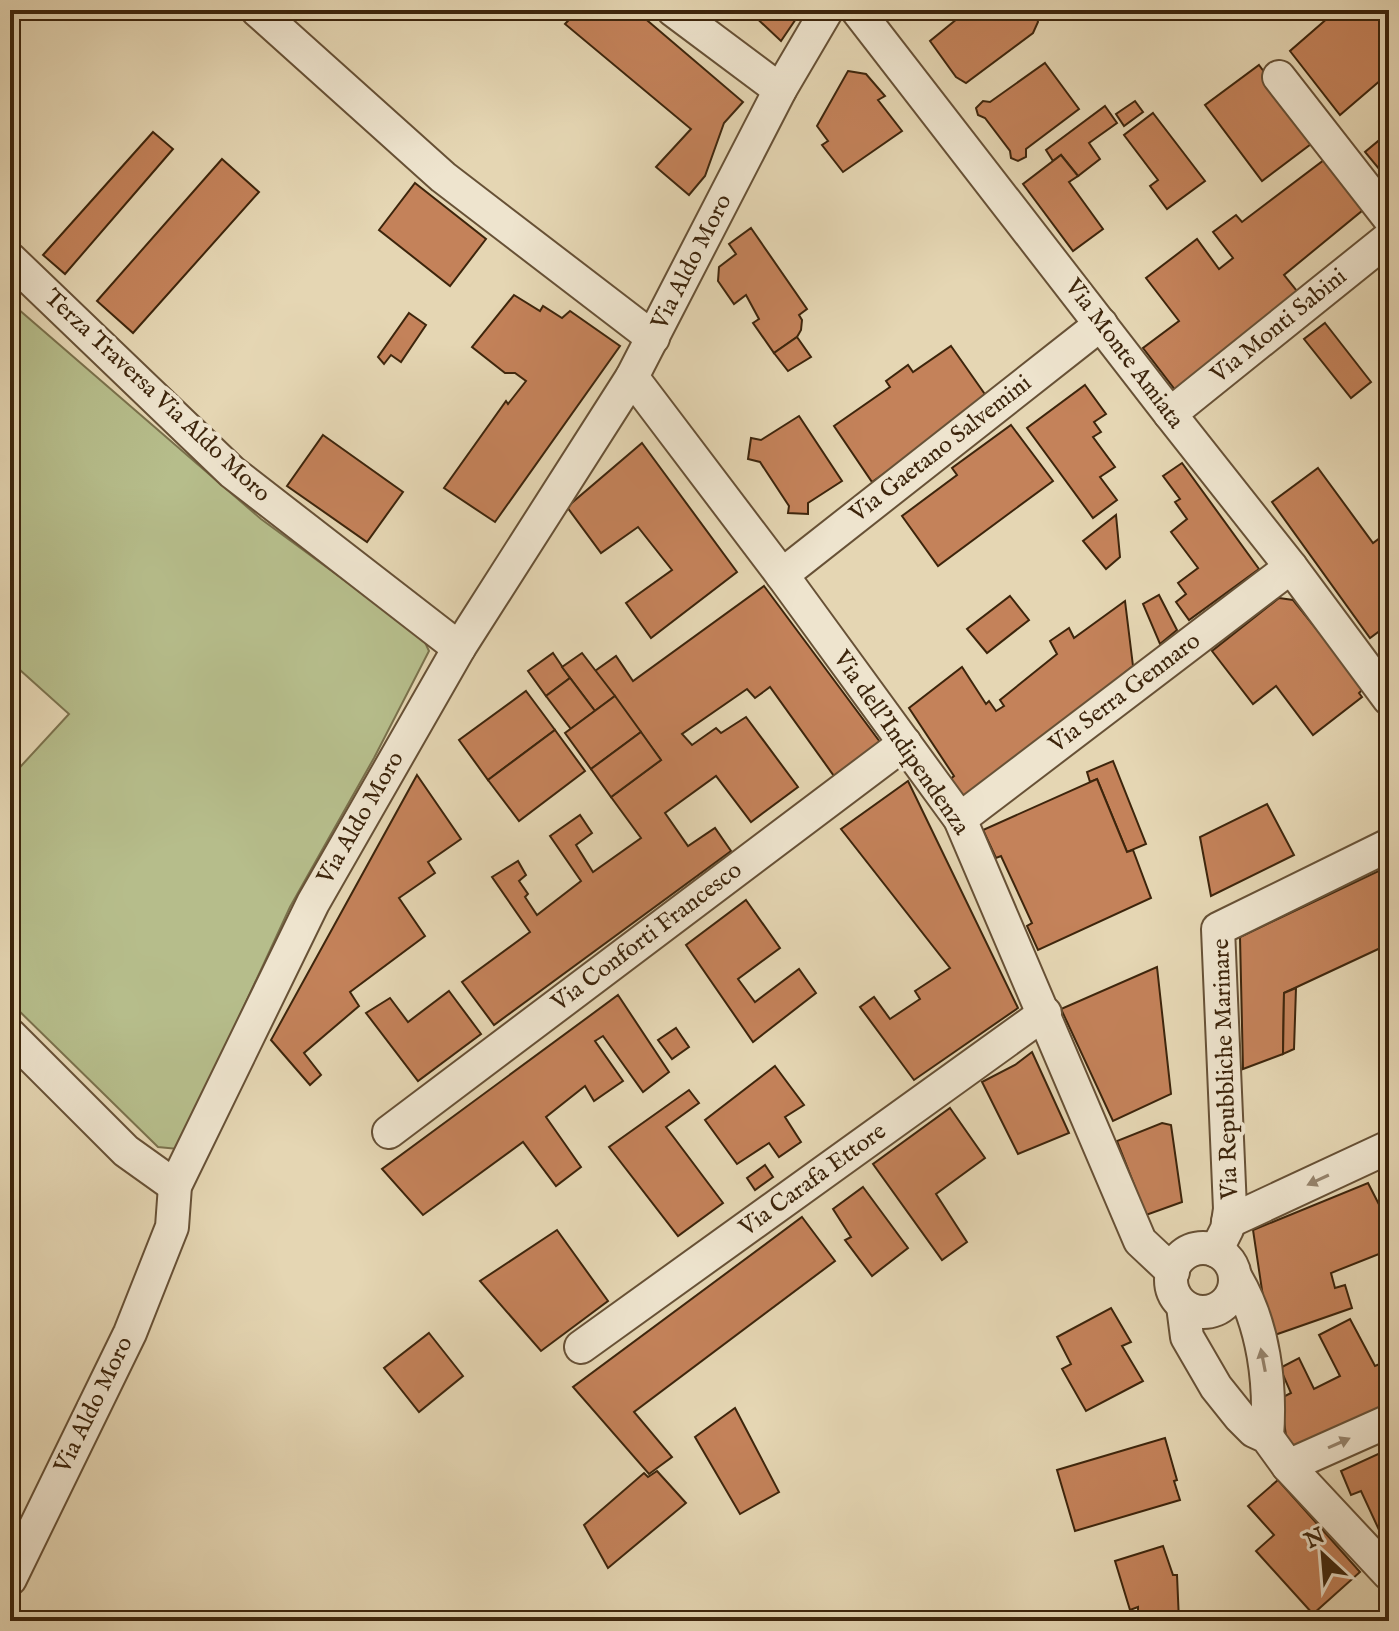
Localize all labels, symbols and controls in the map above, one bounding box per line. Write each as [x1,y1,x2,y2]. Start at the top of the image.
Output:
street label: Via Aldo Moro [644,189,740,336]
street label: Via Monti Sabini [1204,262,1353,391]
street label: Via Monte Amiata [1057,272,1191,436]
street label: Terza Traversa Via Aldo Moro [37,283,277,509]
street label: Via Gaetano Salvemini [843,368,1038,530]
street label: Via Serra Gennaro [1042,626,1207,761]
street label: Via dell'Indipendenza [825,644,977,842]
street label: Via Aldo Moro [310,746,412,891]
street label: Via Conforti Francesco [545,855,748,1019]
street label: Via Repubbliche Marinare [1206,938,1246,1201]
street label: Via Carafa Ettore [732,1116,893,1244]
one-way arrow [1307,1173,1330,1187]
street label: Via Aldo Moro [47,1331,140,1479]
one-way arrow [1256,1347,1269,1372]
one-way arrow [1327,1437,1350,1450]
north arrow [1283,1515,1363,1595]
text: N [1300,1522,1330,1556]

